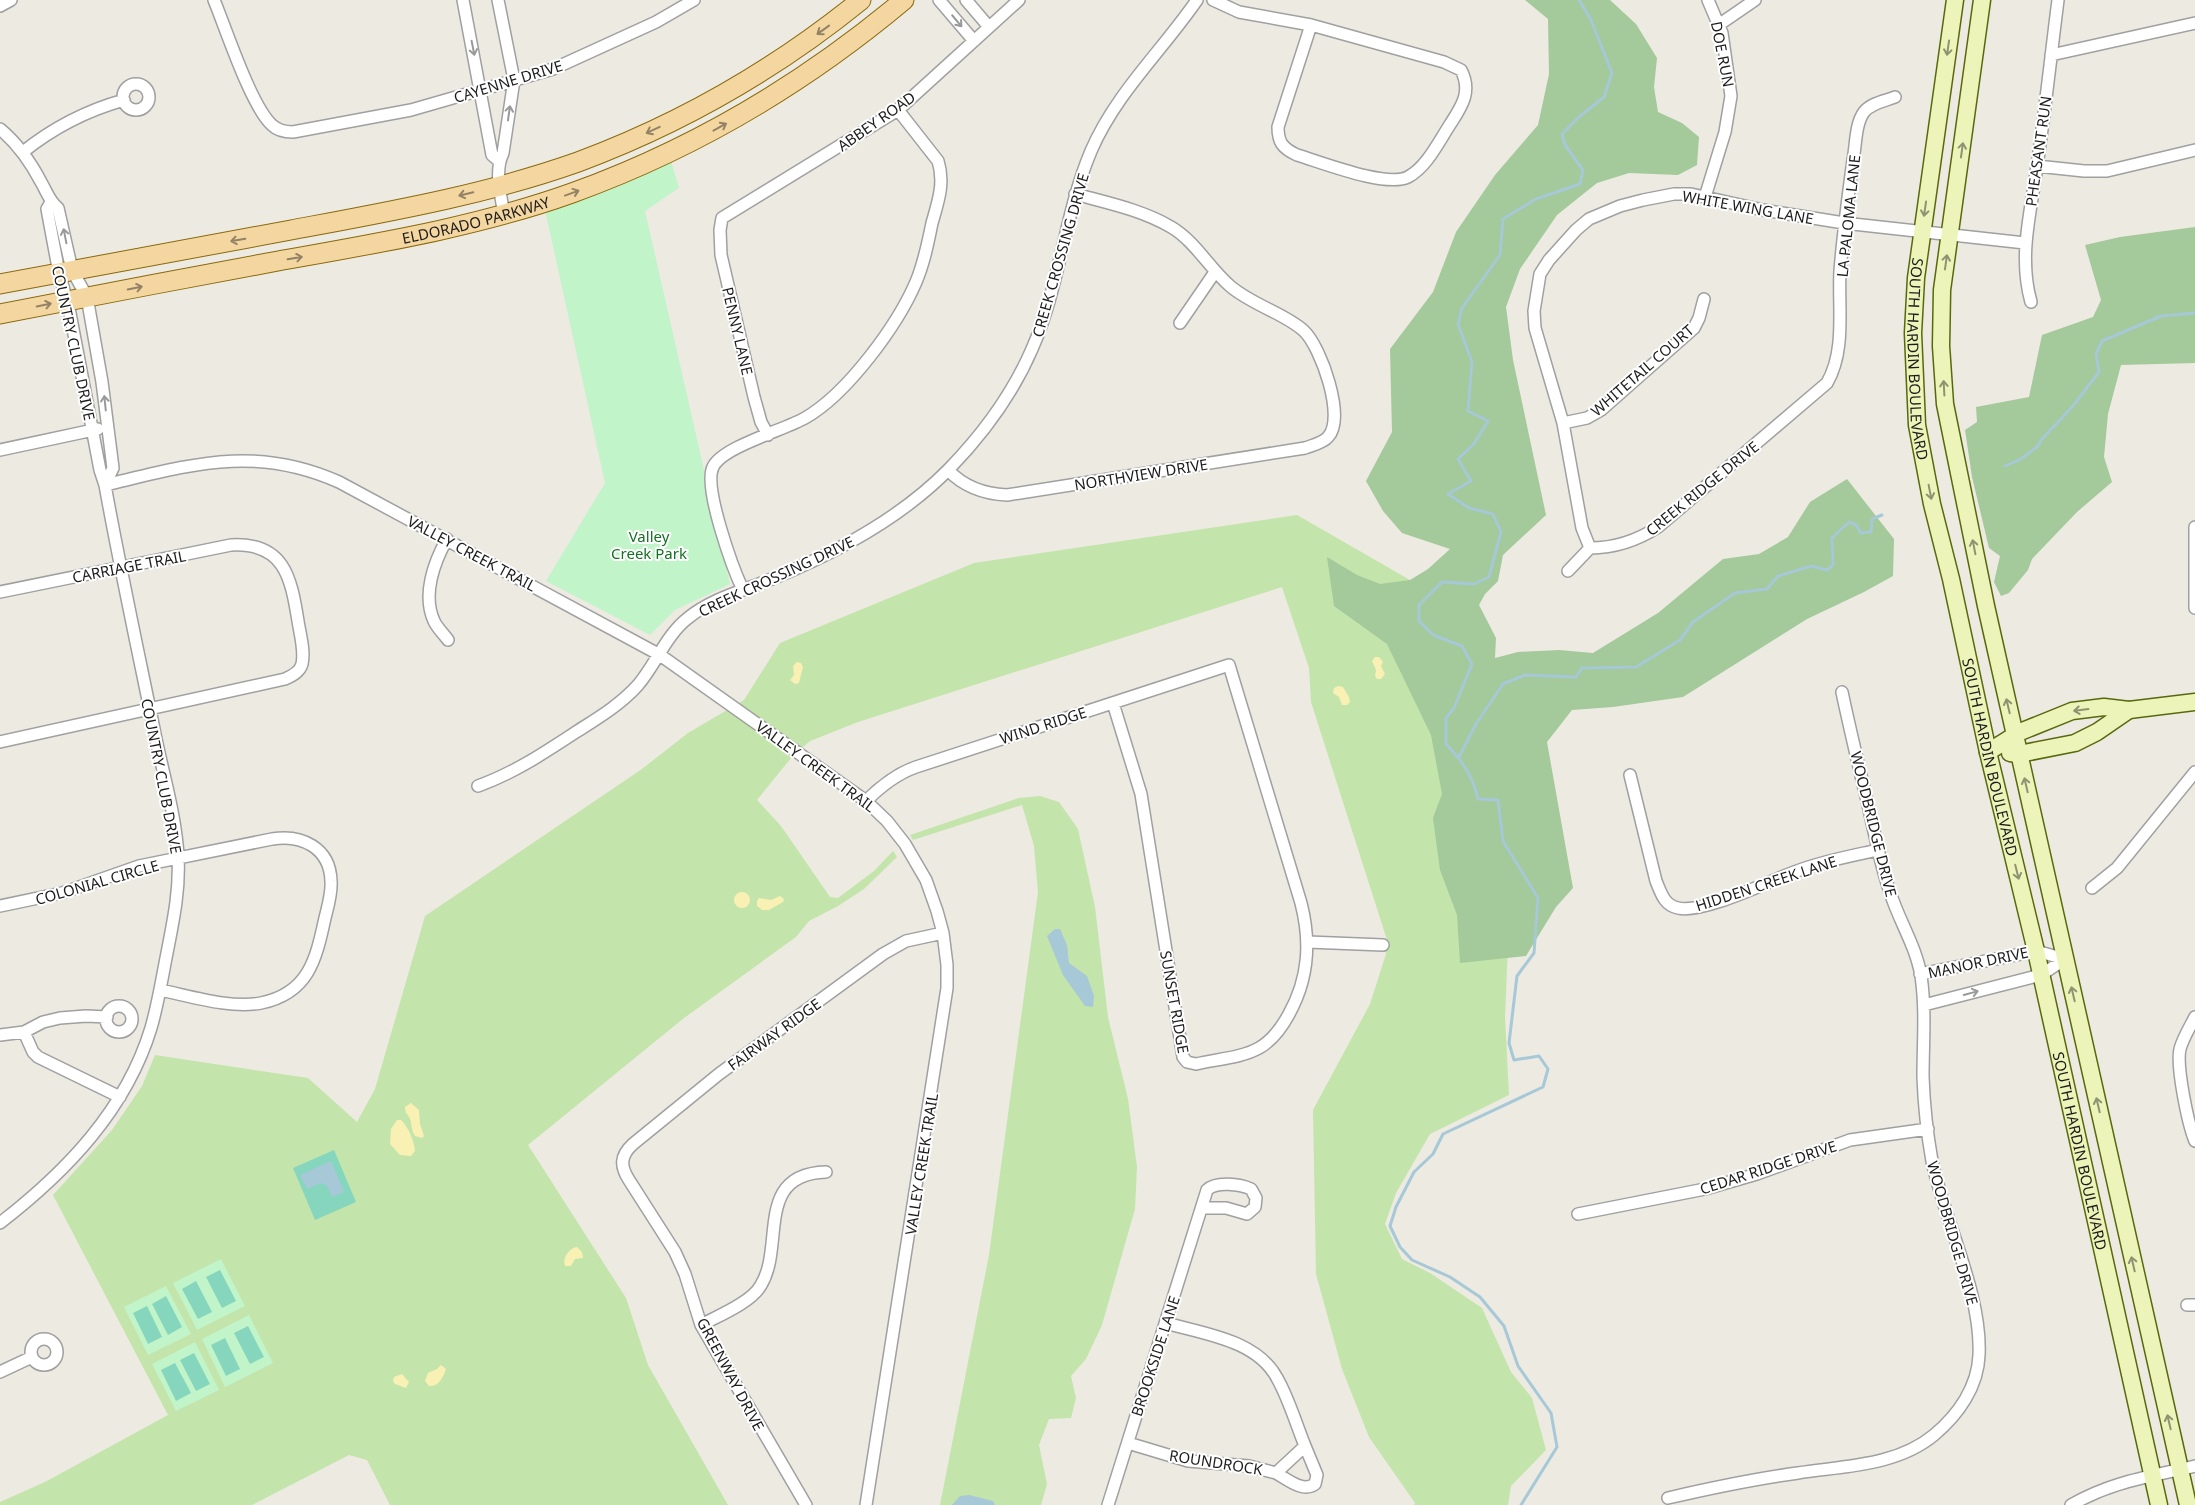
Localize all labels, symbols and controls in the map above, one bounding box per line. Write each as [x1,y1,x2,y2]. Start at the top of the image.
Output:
one-way arrow [951,14,962,27]
street label: DOE RUN [1707,19,1739,89]
one-way arrow [817,25,830,36]
one-way arrow [468,39,478,55]
one-way arrow [1943,40,1953,56]
street label: CAYENNE DRIVE [451,55,565,107]
street label: ABBEY ROAD [833,87,919,155]
street label: PHEASANT RUN [2020,95,2056,207]
one-way arrow [504,106,514,122]
one-way arrow [712,122,727,131]
one-way arrow [646,125,661,135]
one-way arrow [1957,142,1967,158]
street label: LA PALOMA LANE [1832,154,1864,278]
street label: CREEK CROSSING DRIVE [1027,171,1093,339]
street label: WHITE WING LANE [1681,186,1815,228]
one-way arrow [563,188,579,197]
one-way arrow [459,190,475,199]
street label: ELDORADO PARKWAY [400,191,552,248]
one-way arrow [1920,201,1930,217]
one-way arrow [59,228,69,244]
one-way arrow [231,235,247,245]
one-way arrow [286,253,302,263]
one-way arrow [1942,254,1952,270]
street label: SOUTH HARDIN BOULEVARD [1903,257,1933,462]
street label: COUNTRY CLUB DRIVE [48,264,100,422]
one-way arrow [127,283,143,293]
street label: PENNY LANE [718,285,758,377]
one-way arrow [35,300,51,310]
street label: WHITETAIL COURT [1586,319,1698,420]
one-way arrow [1939,380,1948,396]
one-way arrow [100,395,110,411]
street label: CREEK RIDGE DRIVE [1641,436,1763,540]
street label: NORTHVIEW DRIVE [1073,454,1209,494]
one-way arrow [1925,484,1935,500]
street label: VALLEY CREEK TRAIL [404,511,540,596]
park label: Valley Creek Park [611,526,687,563]
street label: CREEK CROSSING DRIVE [695,531,857,621]
one-way arrow [1969,539,1979,555]
street label: CARRIAGE TRAIL [70,545,188,587]
street label: SOUTH HARDIN BOULEVARD [1958,656,2023,858]
street label: COUNTRY CLUB DRIVE [137,697,187,855]
one-way arrow [2003,698,2013,714]
street label: WIND RIDGE [997,702,1089,748]
one-way arrow [2073,705,2089,715]
street label: VALLEY CREEK TRAIL [752,716,880,816]
street label: WOODBRIDGE DRIVE [1846,749,1902,899]
one-way arrow [2021,777,2030,793]
street label: HIDDEN CREEK LANE [1693,851,1839,915]
street label: COLONIAL CIRCLE [33,855,161,909]
one-way arrow [2013,864,2022,880]
street label: MANOR DRIVE [1926,942,2030,982]
street label: SUNSET RIDGE [1156,949,1194,1055]
one-way arrow [2068,987,2077,1003]
one-way arrow [1963,988,1979,997]
street label: FAIRWAY RIDGE [723,993,825,1075]
street label: SOUTH HARDIN BOULEVARD [2049,1050,2112,1252]
street label: VALLEY CREEK TRAIL [900,1092,942,1236]
one-way arrow [2093,1097,2102,1113]
street label: CEDAR RIDGE DRIVE [1697,1135,1839,1199]
street label: WOODBRIDGE DRIVE [1923,1159,1983,1307]
one-way arrow [2128,1256,2137,1272]
street label: BROOKSIDE LANE [1126,1293,1184,1419]
street label: GREENWAY DRIVE [693,1314,769,1434]
one-way arrow [2164,1415,2173,1431]
street label: ROUNDROCK [1168,1445,1265,1479]

